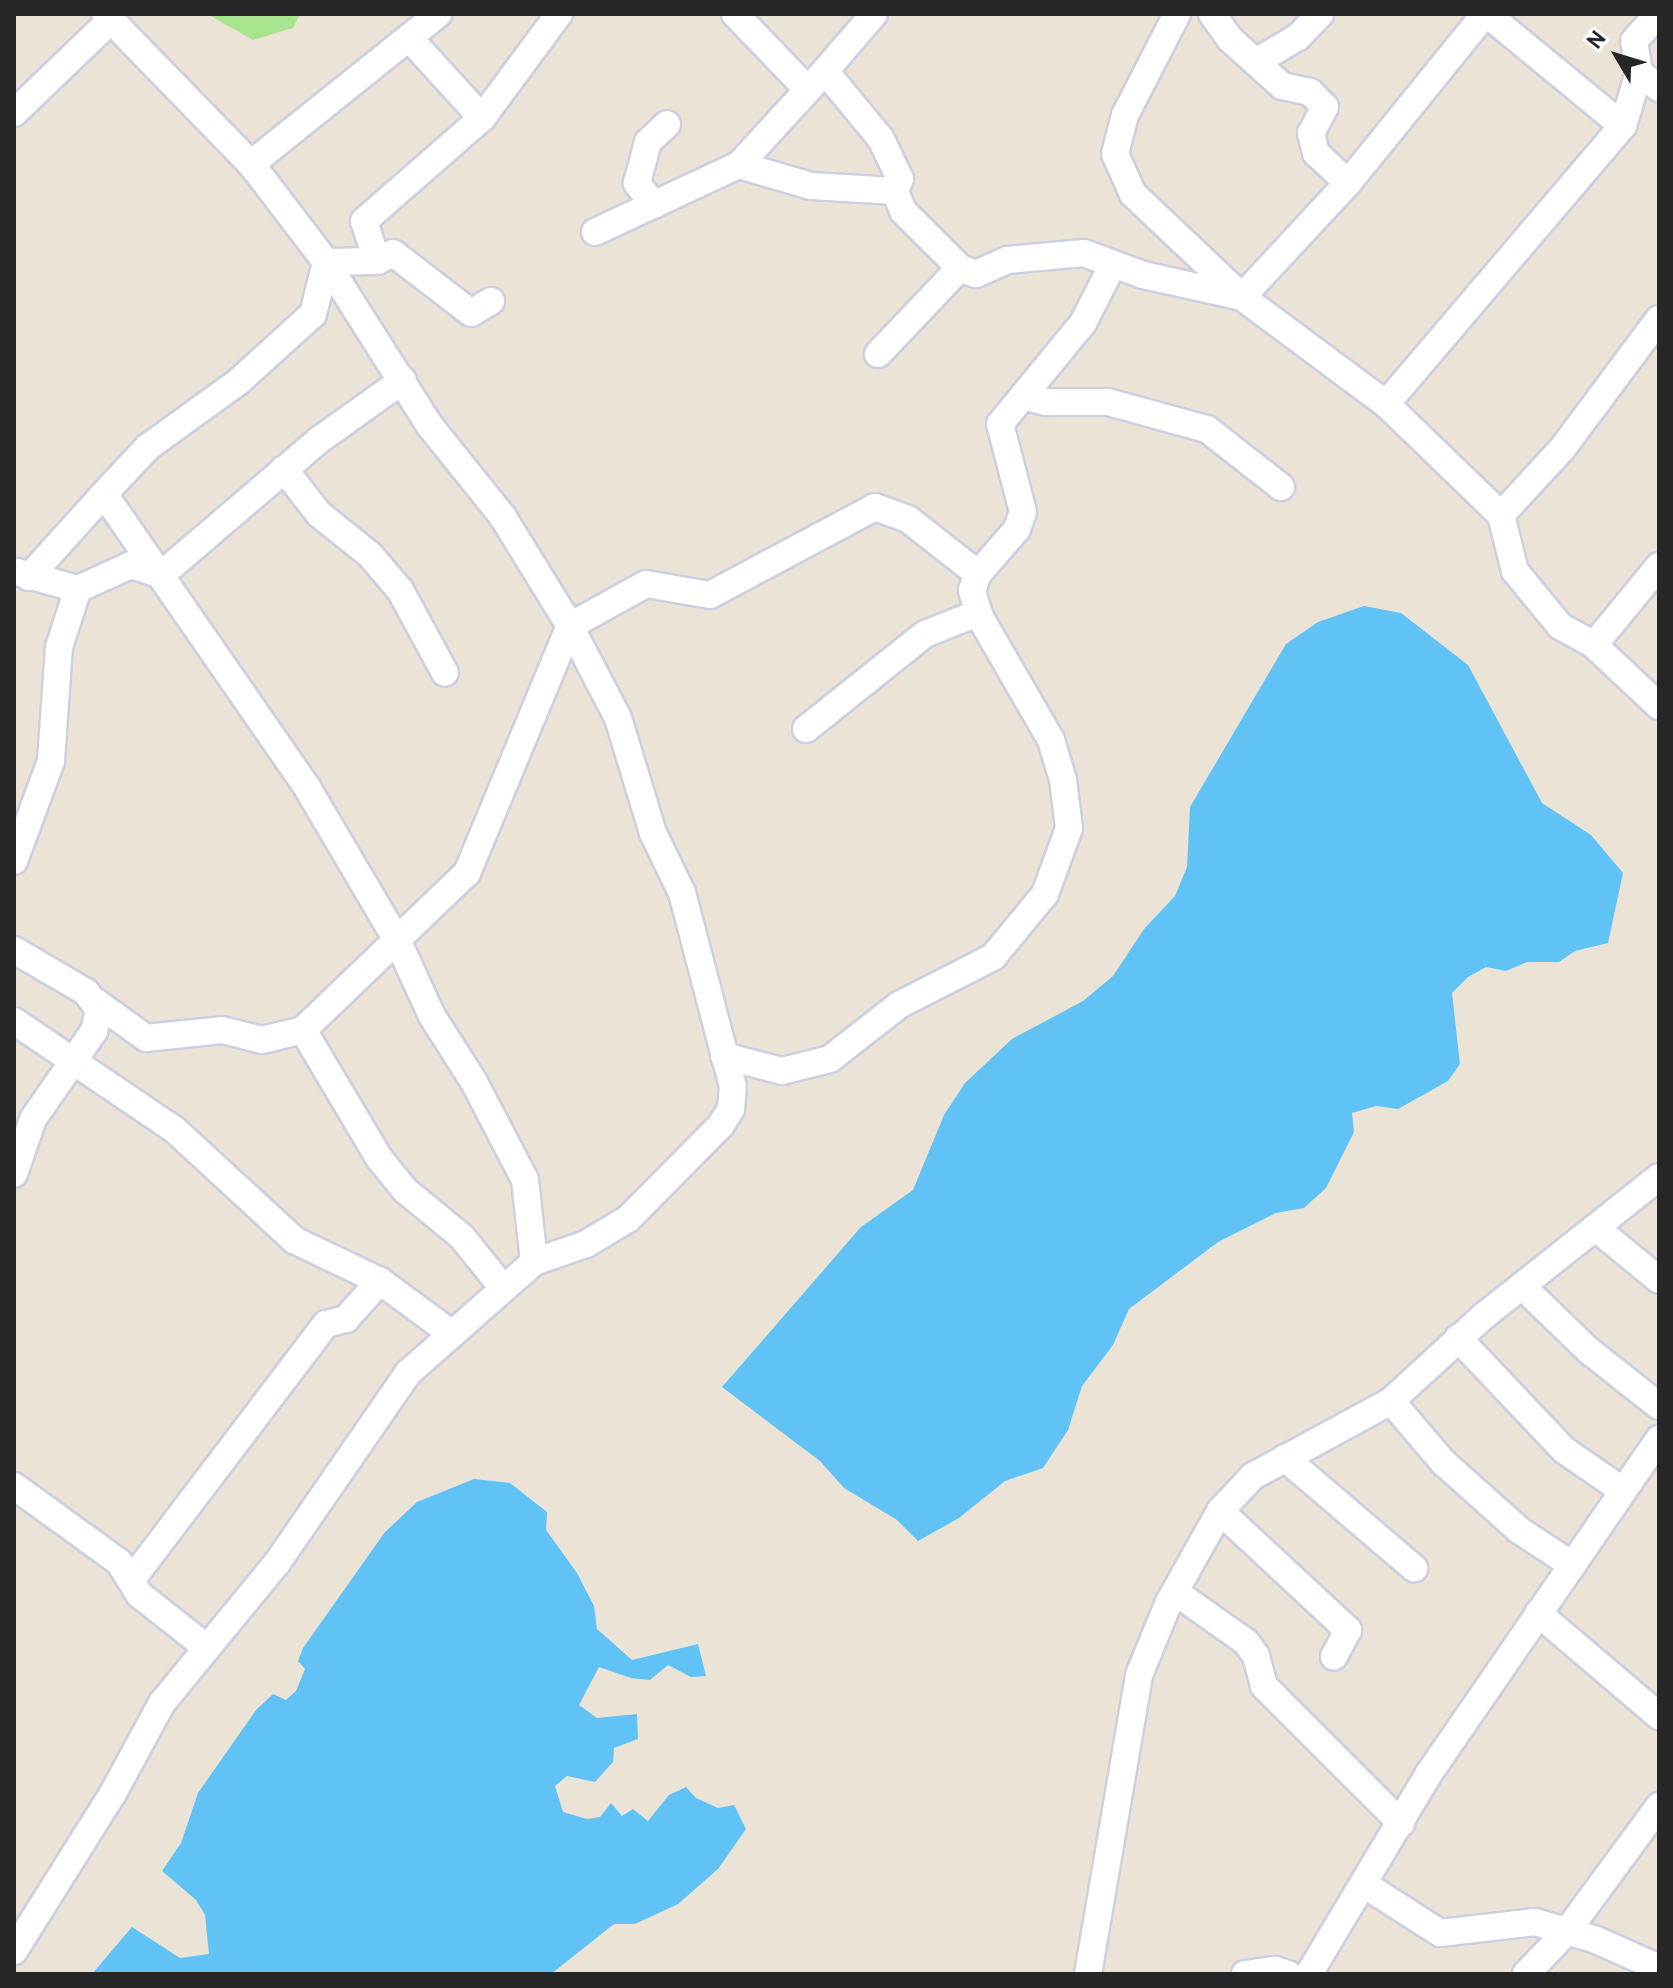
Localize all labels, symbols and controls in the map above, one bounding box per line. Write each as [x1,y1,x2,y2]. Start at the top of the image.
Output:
north arrow [1577,16,1657,96]
text: N [1582,26,1613,55]

